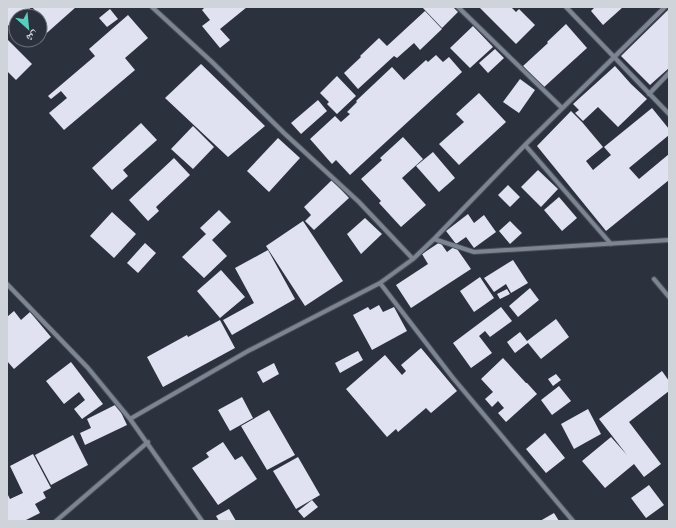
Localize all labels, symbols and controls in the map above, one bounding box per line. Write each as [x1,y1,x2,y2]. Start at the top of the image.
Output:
north arrow [8,8,48,48]
text: ش [23,27,40,45]

